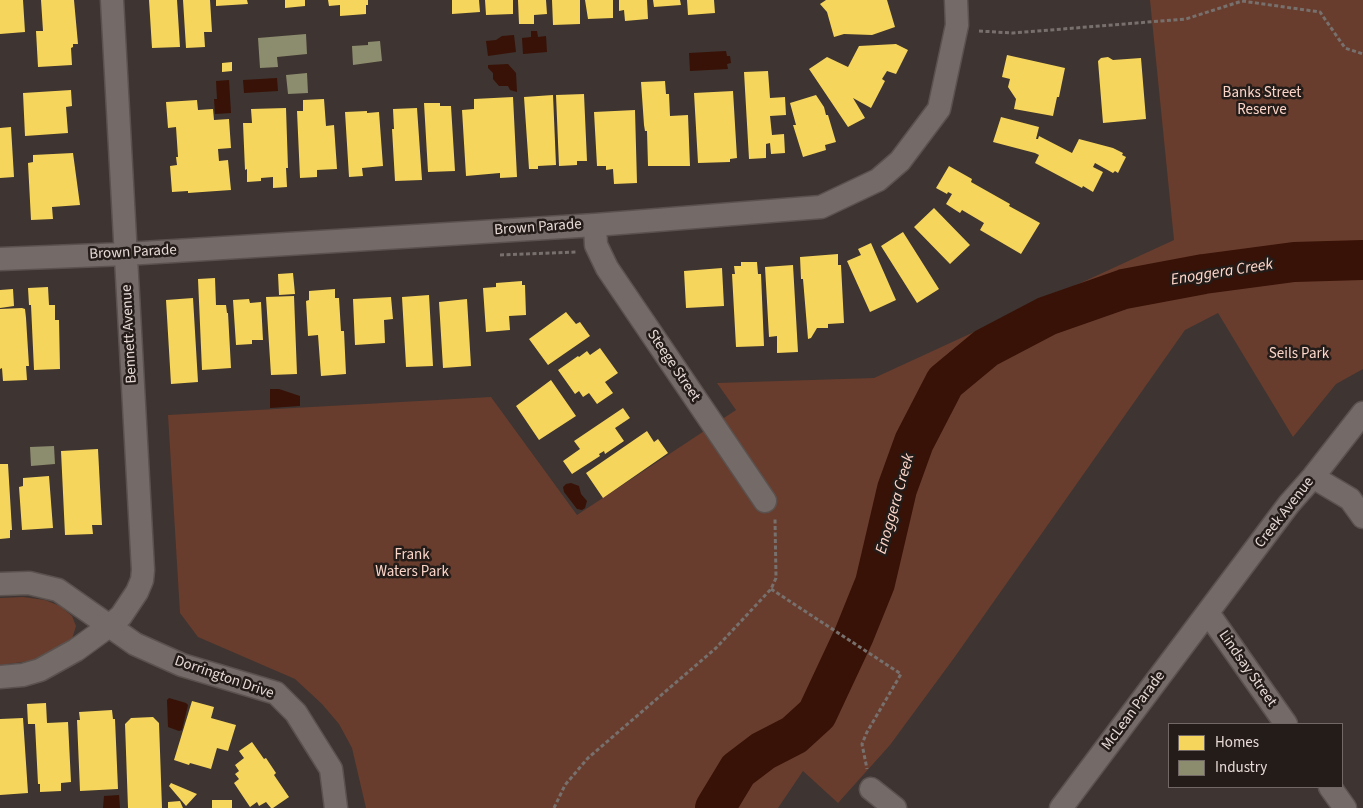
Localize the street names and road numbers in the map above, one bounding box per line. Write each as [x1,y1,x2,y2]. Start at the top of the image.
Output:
street label: Brown Parade [494,216,582,240]
street label: Brown Parade [89,242,177,264]
street label: Bennett Avenue [118,284,142,384]
street label: Steege Street [642,327,704,405]
street label: Creek Avenue [1252,474,1318,552]
street label: Lindsay Street [1214,627,1280,711]
street label: Dorrington Drive [172,653,276,703]
street label: McLean Parade [1098,668,1170,754]

